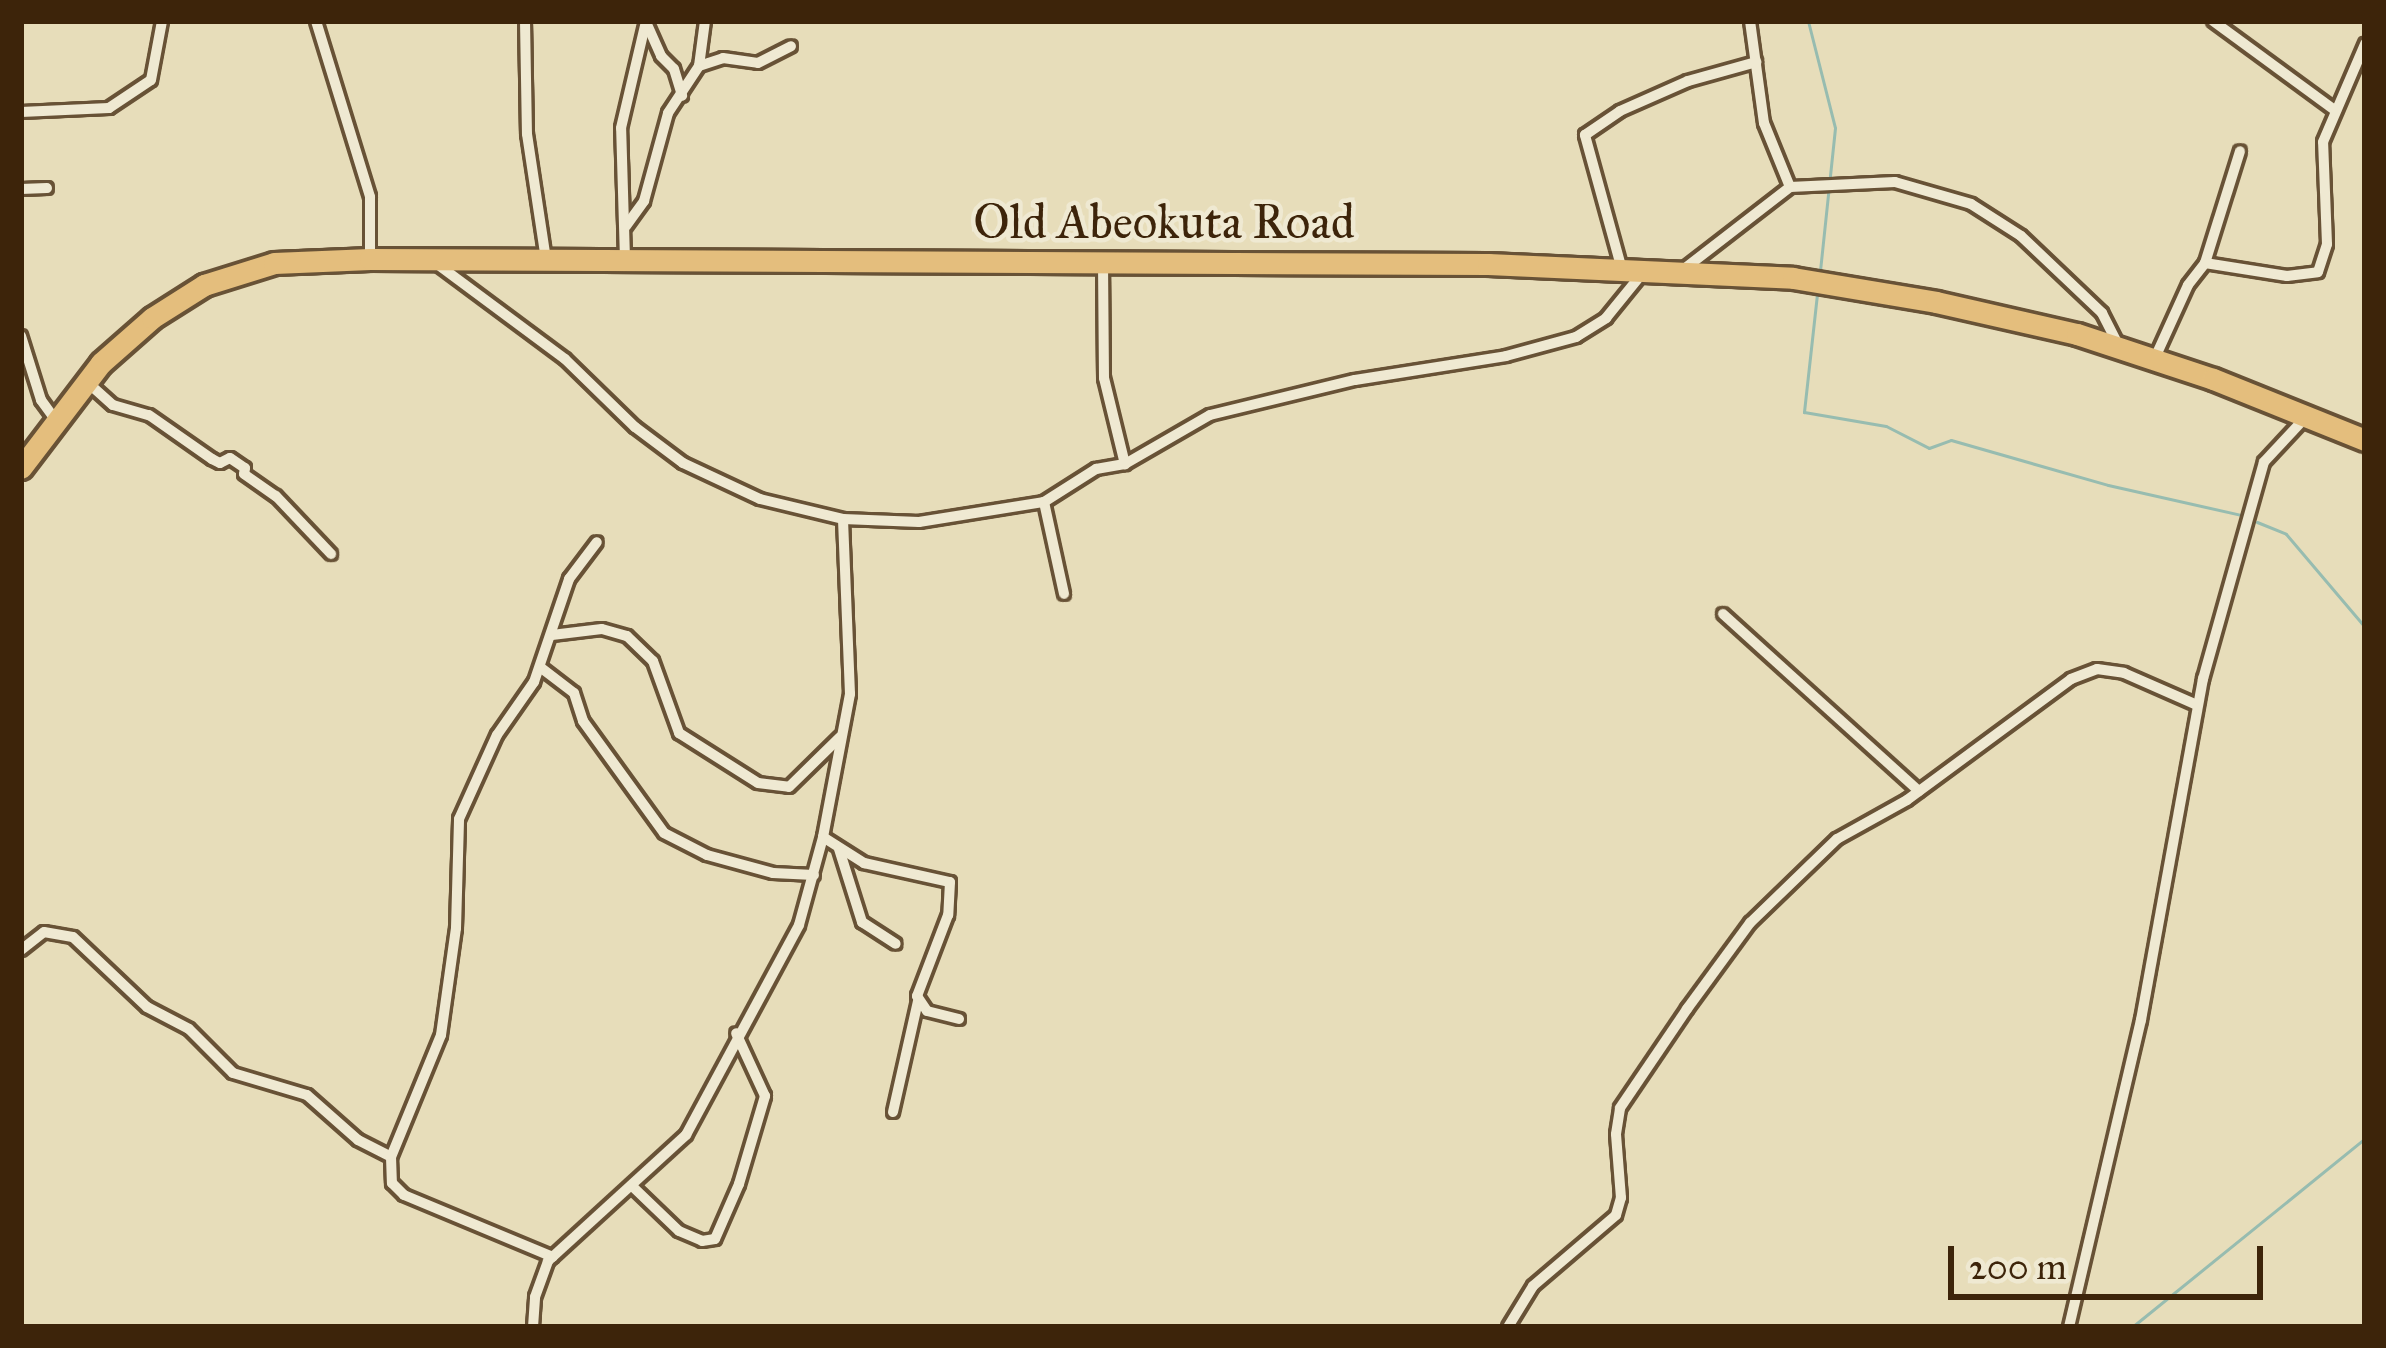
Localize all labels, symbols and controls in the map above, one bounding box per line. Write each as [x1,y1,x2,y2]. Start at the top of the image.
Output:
street label: Old Abeokuta Road [973,193,1355,251]
scale bar [1954,1222,2269,1296]
text: 200 m [1969,1245,2067,1289]

